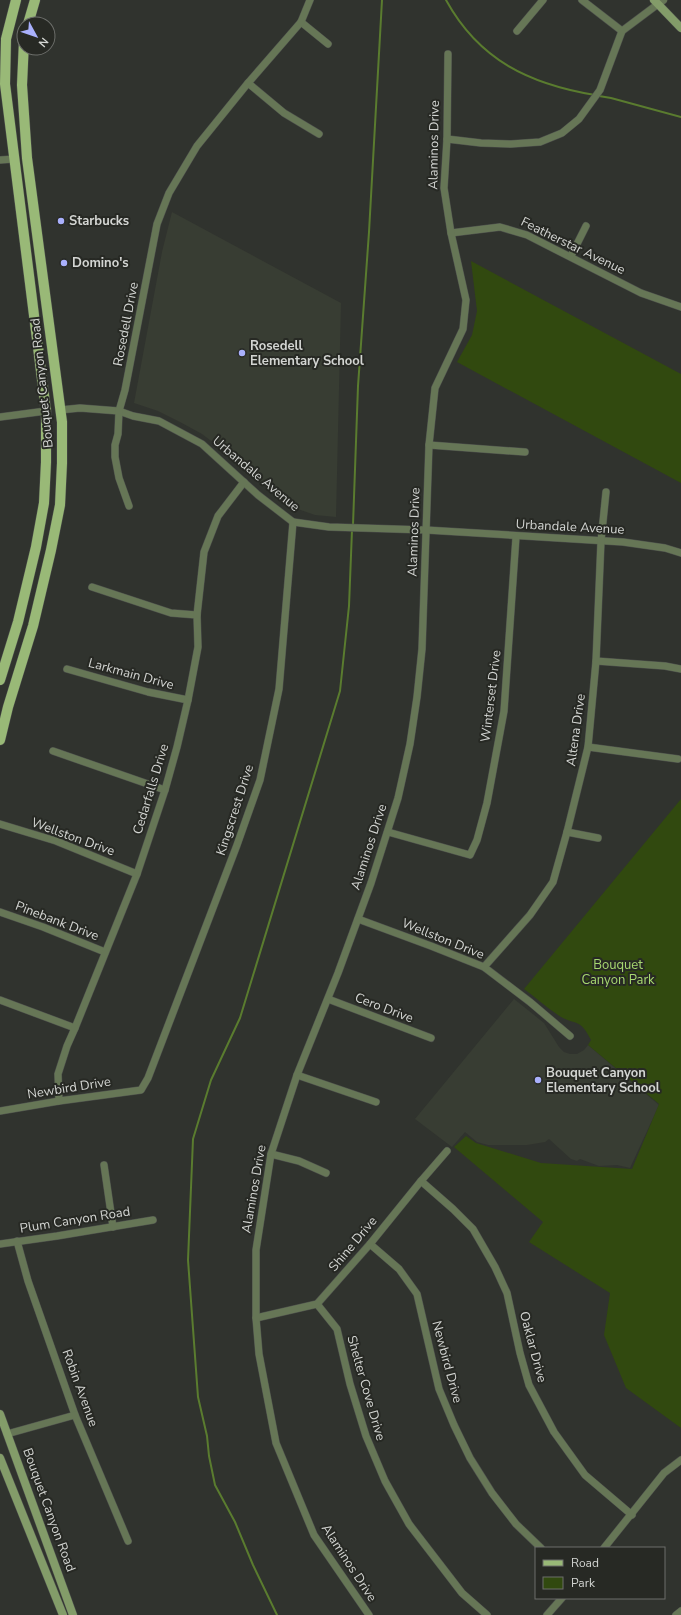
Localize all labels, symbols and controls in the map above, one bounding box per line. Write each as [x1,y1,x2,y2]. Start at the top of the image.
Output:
north arrow [16,16,56,56]
text: N [35,34,52,50]
street label: Alaminos Drive [424,100,444,190]
place label: Starbucks [69,212,129,230]
street label: Featherstar Avenue [518,213,628,279]
marker: Starbucks [56,216,66,226]
place label: Domino's [72,254,129,272]
marker: Domino's [59,258,69,268]
street label: Rosedell Drive [109,280,143,368]
street label: Bouquet Canyon Road [26,317,58,449]
place label: Rosedell Elementary School [250,337,365,370]
marker: Rosedell Elementary School [237,348,247,358]
street label: Urbandale Avenue [209,432,303,516]
street label: Alaminos Drive [403,487,425,577]
street label: Urbandale Avenue [515,515,625,539]
street label: Winterset Drive [476,649,506,743]
street label: Larkmain Drive [86,654,176,694]
street label: Altena Drive [562,692,590,767]
street label: Cedarfalls Drive [129,741,173,837]
street label: Kingscrest Drive [212,762,258,858]
street label: Alaminos Drive [347,802,391,892]
street label: Wellston Drive [29,814,117,860]
street label: Pinebank Drive [13,897,101,945]
street label: Wellston Drive [399,914,487,964]
park label: Bouquet Canyon Park [581,956,655,989]
street label: Cero Drive [352,989,416,1027]
place label: Bouquet Canyon Elementary School [546,1064,661,1097]
street label: Newbird Drive [26,1073,112,1103]
marker: Bouquet Canyon Elementary School [533,1075,543,1085]
street label: Alaminos Drive [237,1143,271,1235]
street label: Plum Canyon Road [19,1202,131,1238]
street label: Shine Drive [325,1213,381,1275]
street label: Oaklar Drive [515,1309,551,1385]
street label: Newbird Drive [427,1319,467,1405]
street label: Shelter Cove Drive [342,1333,390,1443]
street label: Robin Avenue [58,1347,102,1429]
street label: Bouquet Canyon Road [18,1446,80,1574]
street label: Alaminos Drive [317,1521,381,1605]
legend [535,1547,665,1599]
text: Road [571,1555,599,1571]
text: Park [571,1575,596,1591]

